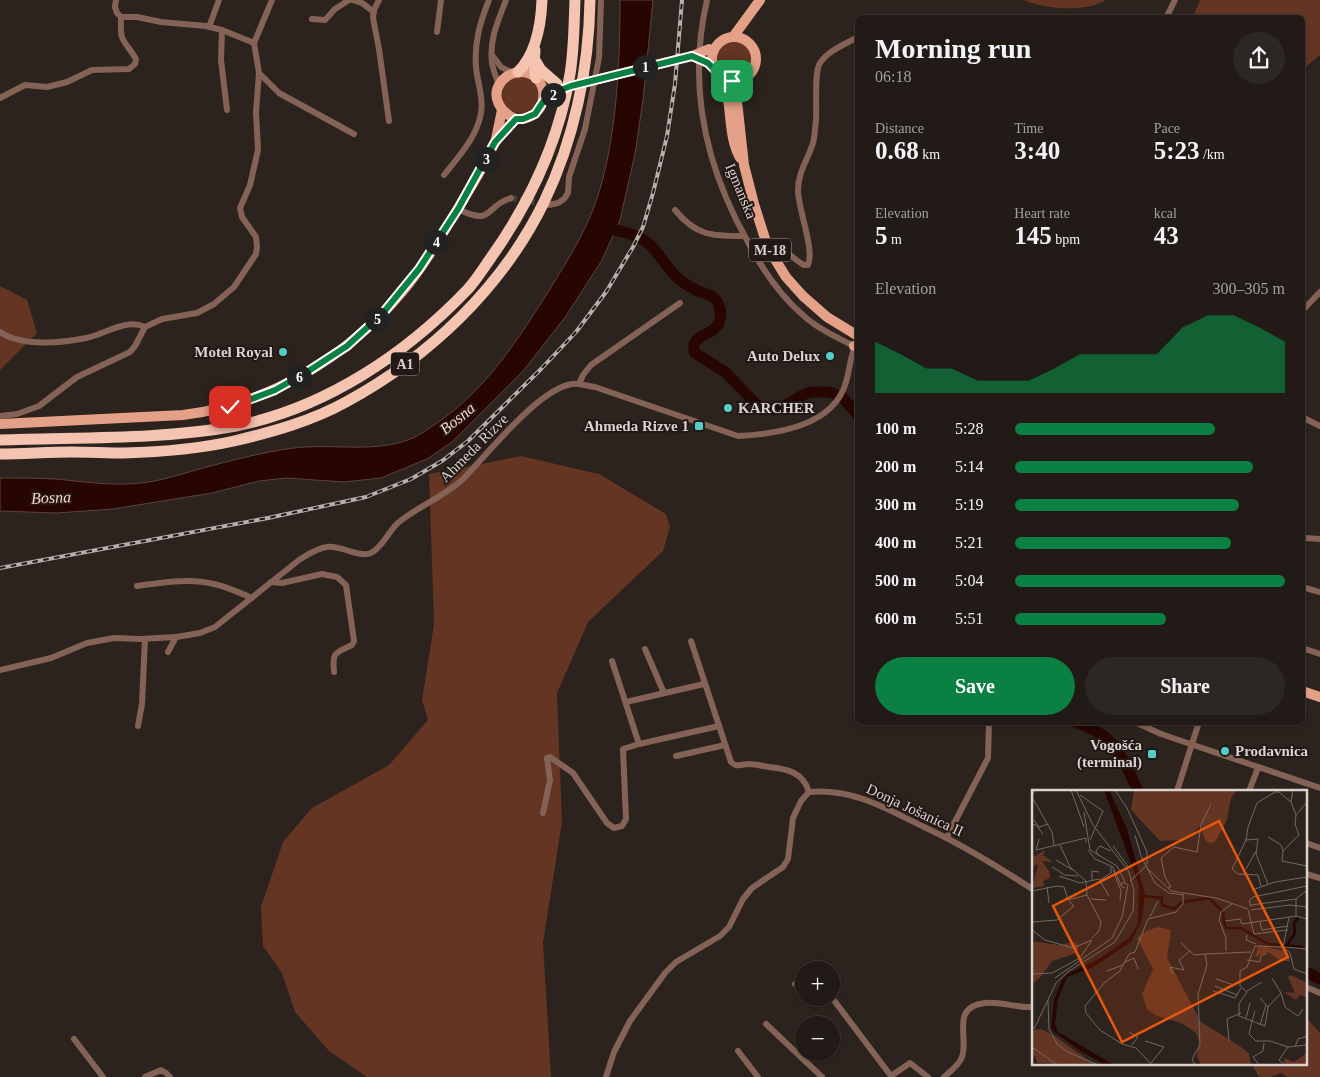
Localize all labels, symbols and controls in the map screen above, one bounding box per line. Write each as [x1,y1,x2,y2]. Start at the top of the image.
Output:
button: share [1233,32,1285,84]
text: Morning run [875,33,1031,64]
pin: 1 [632,54,658,80]
text: 1 [642,60,649,75]
pin [711,60,753,102]
icon: arrive [718,67,746,95]
text: 06:18 [875,68,911,85]
pin: 2 [540,82,566,108]
text: 2 [550,88,557,103]
text: Distance [875,121,924,136]
text: Time [1014,121,1043,136]
text: Pace [1154,121,1180,136]
text: 0.68 [875,137,919,164]
text: 3:40 [1014,137,1060,164]
text: 5:23 [1154,137,1199,164]
pin: 3 [474,146,498,172]
text: km [919,147,940,162]
text: /km [1199,147,1225,162]
text: 3 [483,152,490,167]
street label: Igmanska [722,161,760,221]
text: Elevation [875,206,929,221]
text: Heart rate [1014,206,1070,221]
text: kcal [1154,206,1177,221]
text: 5 [875,222,888,249]
text: 145 [1014,222,1052,249]
text: 43 [1154,222,1179,249]
pin: 4 [424,230,448,254]
text: m [888,232,902,247]
text: bpm [1052,232,1080,247]
text: 4 [433,235,440,250]
road number: M-18 [749,238,791,262]
text: Elevation [875,280,936,297]
text: 300–305 m [1213,280,1285,297]
pin: 5 [364,306,390,332]
text: 5 [374,312,381,327]
place label: Motel Royal [194,344,273,360]
marker: Motel Royal [277,346,289,358]
place label: Auto Delux [747,348,820,364]
marker: Auto Delux [824,350,836,362]
road number: A1 [391,352,419,376]
pin: 6 [286,364,312,390]
text: 6 [296,370,303,385]
pin [209,386,251,428]
icon: check [216,393,244,421]
water label: Bosna [436,399,478,438]
place label: KARCHER [738,400,815,416]
marker: KARCHER [722,402,734,414]
street label: Ahmeda Rizve [437,410,512,485]
place label: Ahmeda Rizve 1 [584,418,689,434]
marker: Ahmeda Rizve 1 [693,420,705,432]
text: 100 m [875,420,916,437]
text: 5:28 [955,420,983,437]
text: 200 m [875,458,916,475]
text: 5:14 [955,458,983,475]
water label: Bosna [31,488,71,507]
text: 300 m [875,496,916,513]
text: 5:19 [955,496,983,513]
text: 400 m [875,534,916,551]
text: 5:21 [955,534,983,551]
text: 500 m [875,572,916,589]
text: 5:04 [955,572,983,589]
text: 600 m [875,610,916,627]
text: 5:51 [955,610,983,627]
button: Save [875,657,1075,715]
button: Share [1085,657,1285,715]
place label: Vogošća (terminal) [1077,737,1142,771]
place label: Prodavnica [1235,743,1309,759]
marker: Prodavnica [1219,745,1231,757]
marker: Vogošća (terminal) [1146,748,1158,760]
street label: Donja Jošanica II [864,781,966,839]
inset map [1032,790,1308,1064]
map controls [795,961,840,1061]
button: + [795,961,840,1006]
button: − [795,1016,840,1061]

